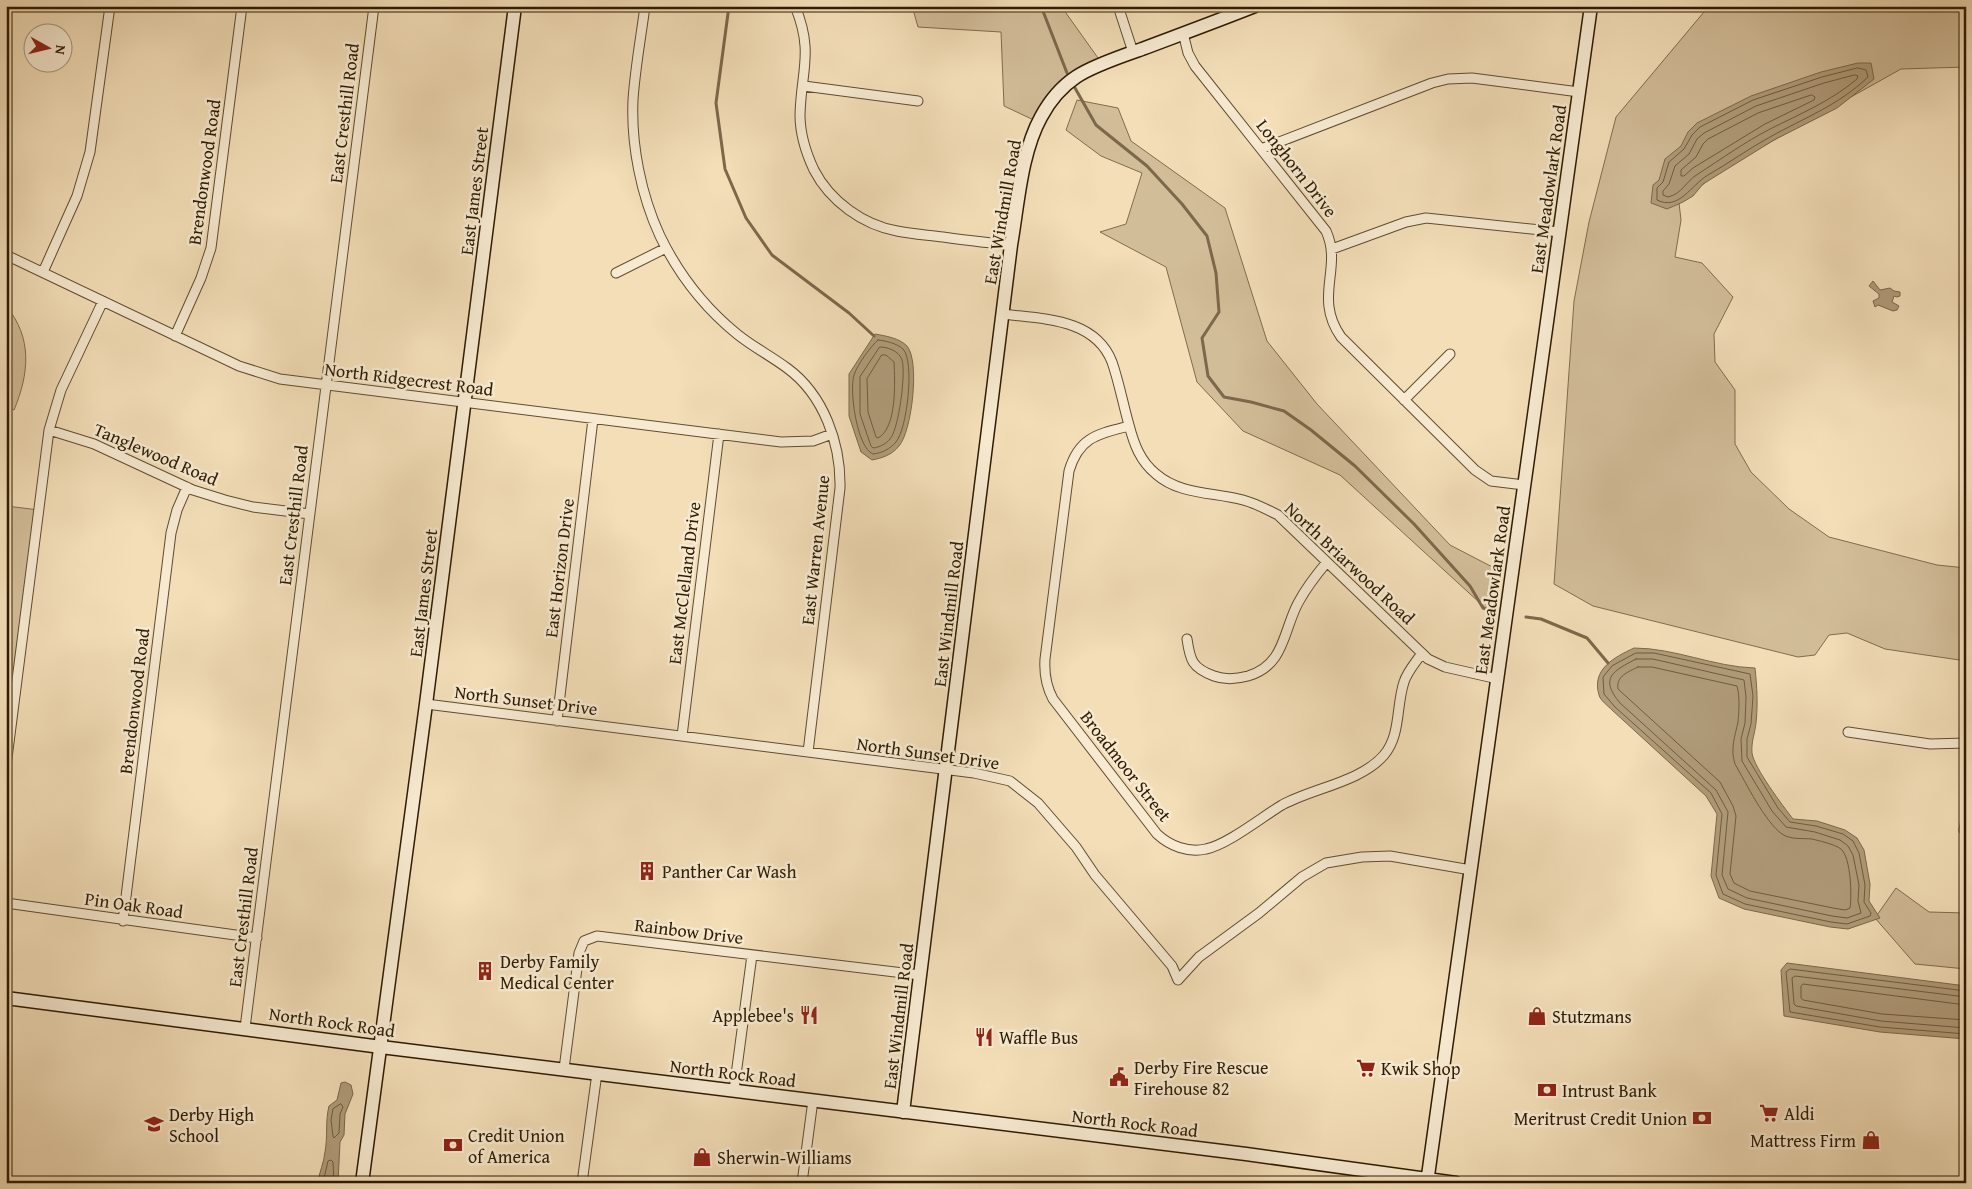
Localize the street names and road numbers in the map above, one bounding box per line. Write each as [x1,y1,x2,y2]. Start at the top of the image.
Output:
street label: East Cresthill Road [322,41,366,185]
street label: Brendonwood Road [180,97,228,247]
street label: East Meadowlark Road [1523,103,1573,275]
street label: Longhorn Drive [1250,113,1344,223]
street label: East James Street [453,125,495,257]
street label: East Windmill Road [976,137,1028,287]
street label: North Ridgecrest Road [323,355,495,403]
street label: Tanglewood Road [90,416,223,492]
street label: East Cresthill Road [271,443,315,587]
street label: East Warren Avenue [794,474,836,626]
street label: North Briarwood Road [1279,495,1421,631]
street label: East Horizon Drive [537,497,581,639]
street label: East McClelland Drive [661,500,707,666]
street label: East Meadowlark Road [1467,504,1517,676]
street label: East James Street [402,527,444,659]
street label: East Windmill Road [926,539,970,688]
street label: Brendonwood Road [112,626,156,776]
street label: North Sunset Drive [453,678,599,722]
street label: Broadmoor Street [1074,705,1178,828]
street label: North Sunset Drive [855,730,1001,776]
street label: East Cresthill Road [221,845,265,989]
street label: Pin Oak Road [83,885,185,925]
street label: Rainbow Drive [633,911,745,951]
street label: East Windmill Road [876,941,920,1090]
street label: North Rock Road [267,1000,397,1044]
street label: North Rock Road [668,1052,798,1094]
street label: North Rock Road [1070,1102,1200,1144]

